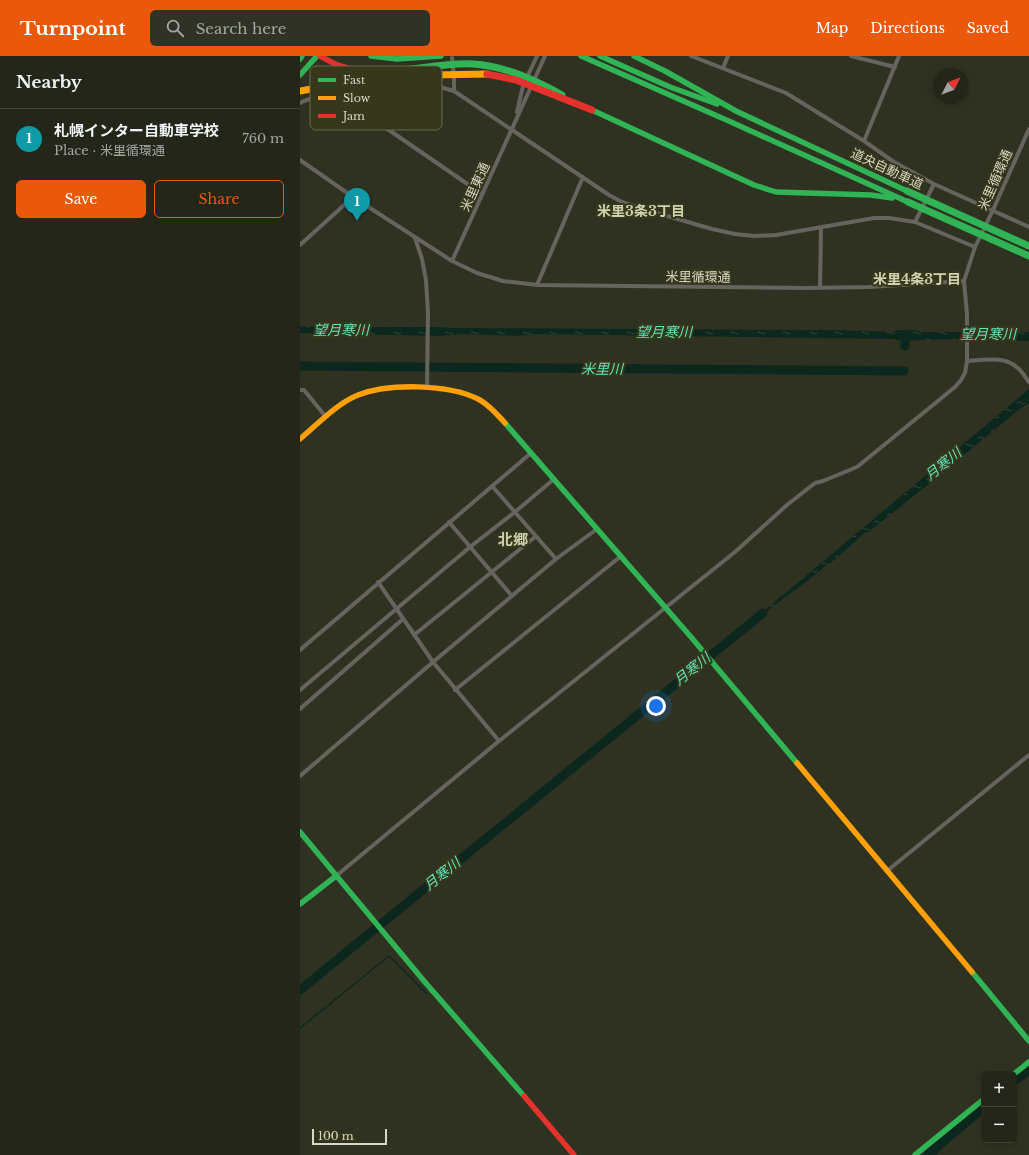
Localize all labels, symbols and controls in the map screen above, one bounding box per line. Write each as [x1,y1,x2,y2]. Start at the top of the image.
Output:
search box [150,10,430,46]
text: Turnpoint [20,17,126,40]
icon: search [164,17,186,39]
text: Search here [196,19,286,38]
text: Map [816,19,848,37]
text: Directions [870,19,945,37]
text: Saved [967,19,1009,37]
legend [310,66,442,130]
north arrow [933,68,969,104]
text: Nearby [16,72,82,93]
text: Fast [343,73,366,87]
text: Slow [343,91,371,105]
text: Jam [341,109,365,123]
text: 札幌インター自動車学校 [54,121,219,140]
text: 1 [26,130,32,147]
text: 760 m [242,130,284,147]
text: Place · 米里循環通 [54,142,165,159]
street label: 道央自動車道 [848,145,926,193]
street label: 米里循環通 [974,147,1016,213]
street label: 米里東通 [457,160,493,214]
button: Save [16,180,146,218]
button: Share [154,180,284,218]
pin: 1 [344,188,370,221]
district label: 米里3条3丁目 [597,202,685,220]
street label: 米里循環通 [665,268,731,286]
district label: 米里4条3丁目 [873,270,961,288]
water label: 望月寒川 [313,321,371,339]
water label: 望月寒川 [636,323,694,341]
water label: 望月寒川 [960,325,1018,343]
water label: 米里川 [581,360,625,378]
water label: 月寒川 [921,443,967,484]
district label: 北郷 [498,530,528,549]
water label: 月寒川 [670,648,716,689]
your location [646,696,666,716]
water label: 月寒川 [420,853,466,894]
map controls [981,1071,1017,1143]
button: + [981,1071,1017,1107]
button: − [981,1107,1017,1143]
scale bar [312,1127,387,1146]
text: 100 m [318,1129,354,1143]

